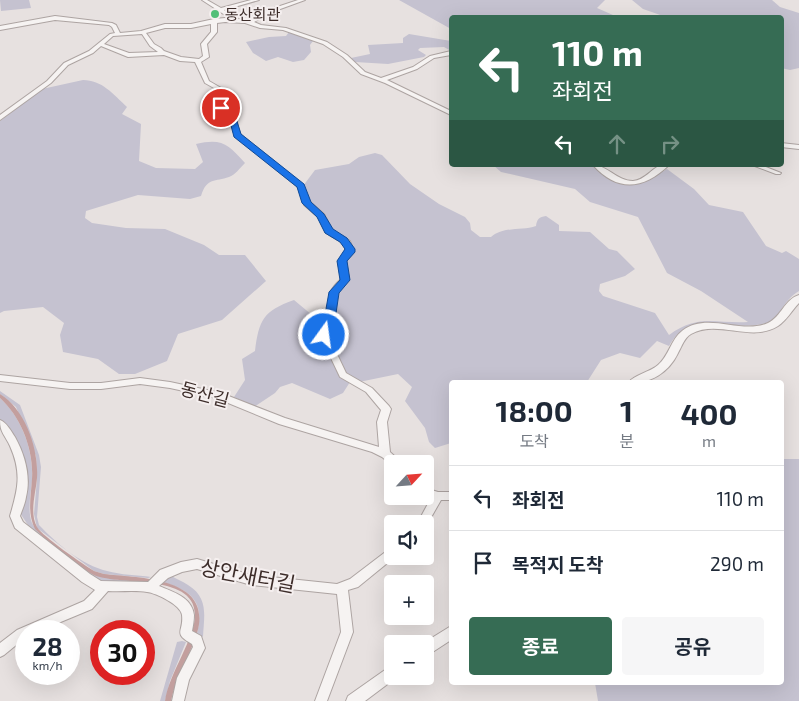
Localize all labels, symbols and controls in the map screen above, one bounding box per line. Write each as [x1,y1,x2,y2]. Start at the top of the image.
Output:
place label: 동산회관 [225,5,280,23]
marker: 동산회관 [209,8,221,20]
text: 110 m [552,31,643,73]
icon: left [469,35,534,100]
text: 좌회전 [552,77,613,103]
pin [200,87,242,129]
icon: arrive [207,94,235,122]
icon: left [550,130,578,158]
icon: ahead [603,130,631,158]
icon: right [656,130,684,158]
position arrow [297,308,349,360]
street label: 동산길 [178,377,232,411]
text: 18:00 [496,392,573,428]
text: 1 [620,392,633,428]
text: 400 [680,395,737,431]
text: 도착 [519,431,549,450]
text: 분 [619,431,634,450]
text: m [702,431,716,450]
north arrow [384,455,434,505]
map controls [384,455,434,685]
icon: left [469,484,497,512]
text: 110 m [717,487,764,510]
text: 좌회전 [512,488,564,511]
button: sound [384,515,434,565]
icon: arrive [469,549,497,577]
text: 290 m [710,552,764,575]
text: 목적지 도착 [512,553,604,576]
street label: 상안새터길 [198,554,298,596]
button: + [384,575,434,625]
button: 종료 [469,617,612,675]
button: 공유 [622,617,764,675]
speed limit sign: 30 [90,620,155,685]
text: 28 [32,631,63,661]
button: − [384,635,434,685]
text: km/h [33,658,62,672]

